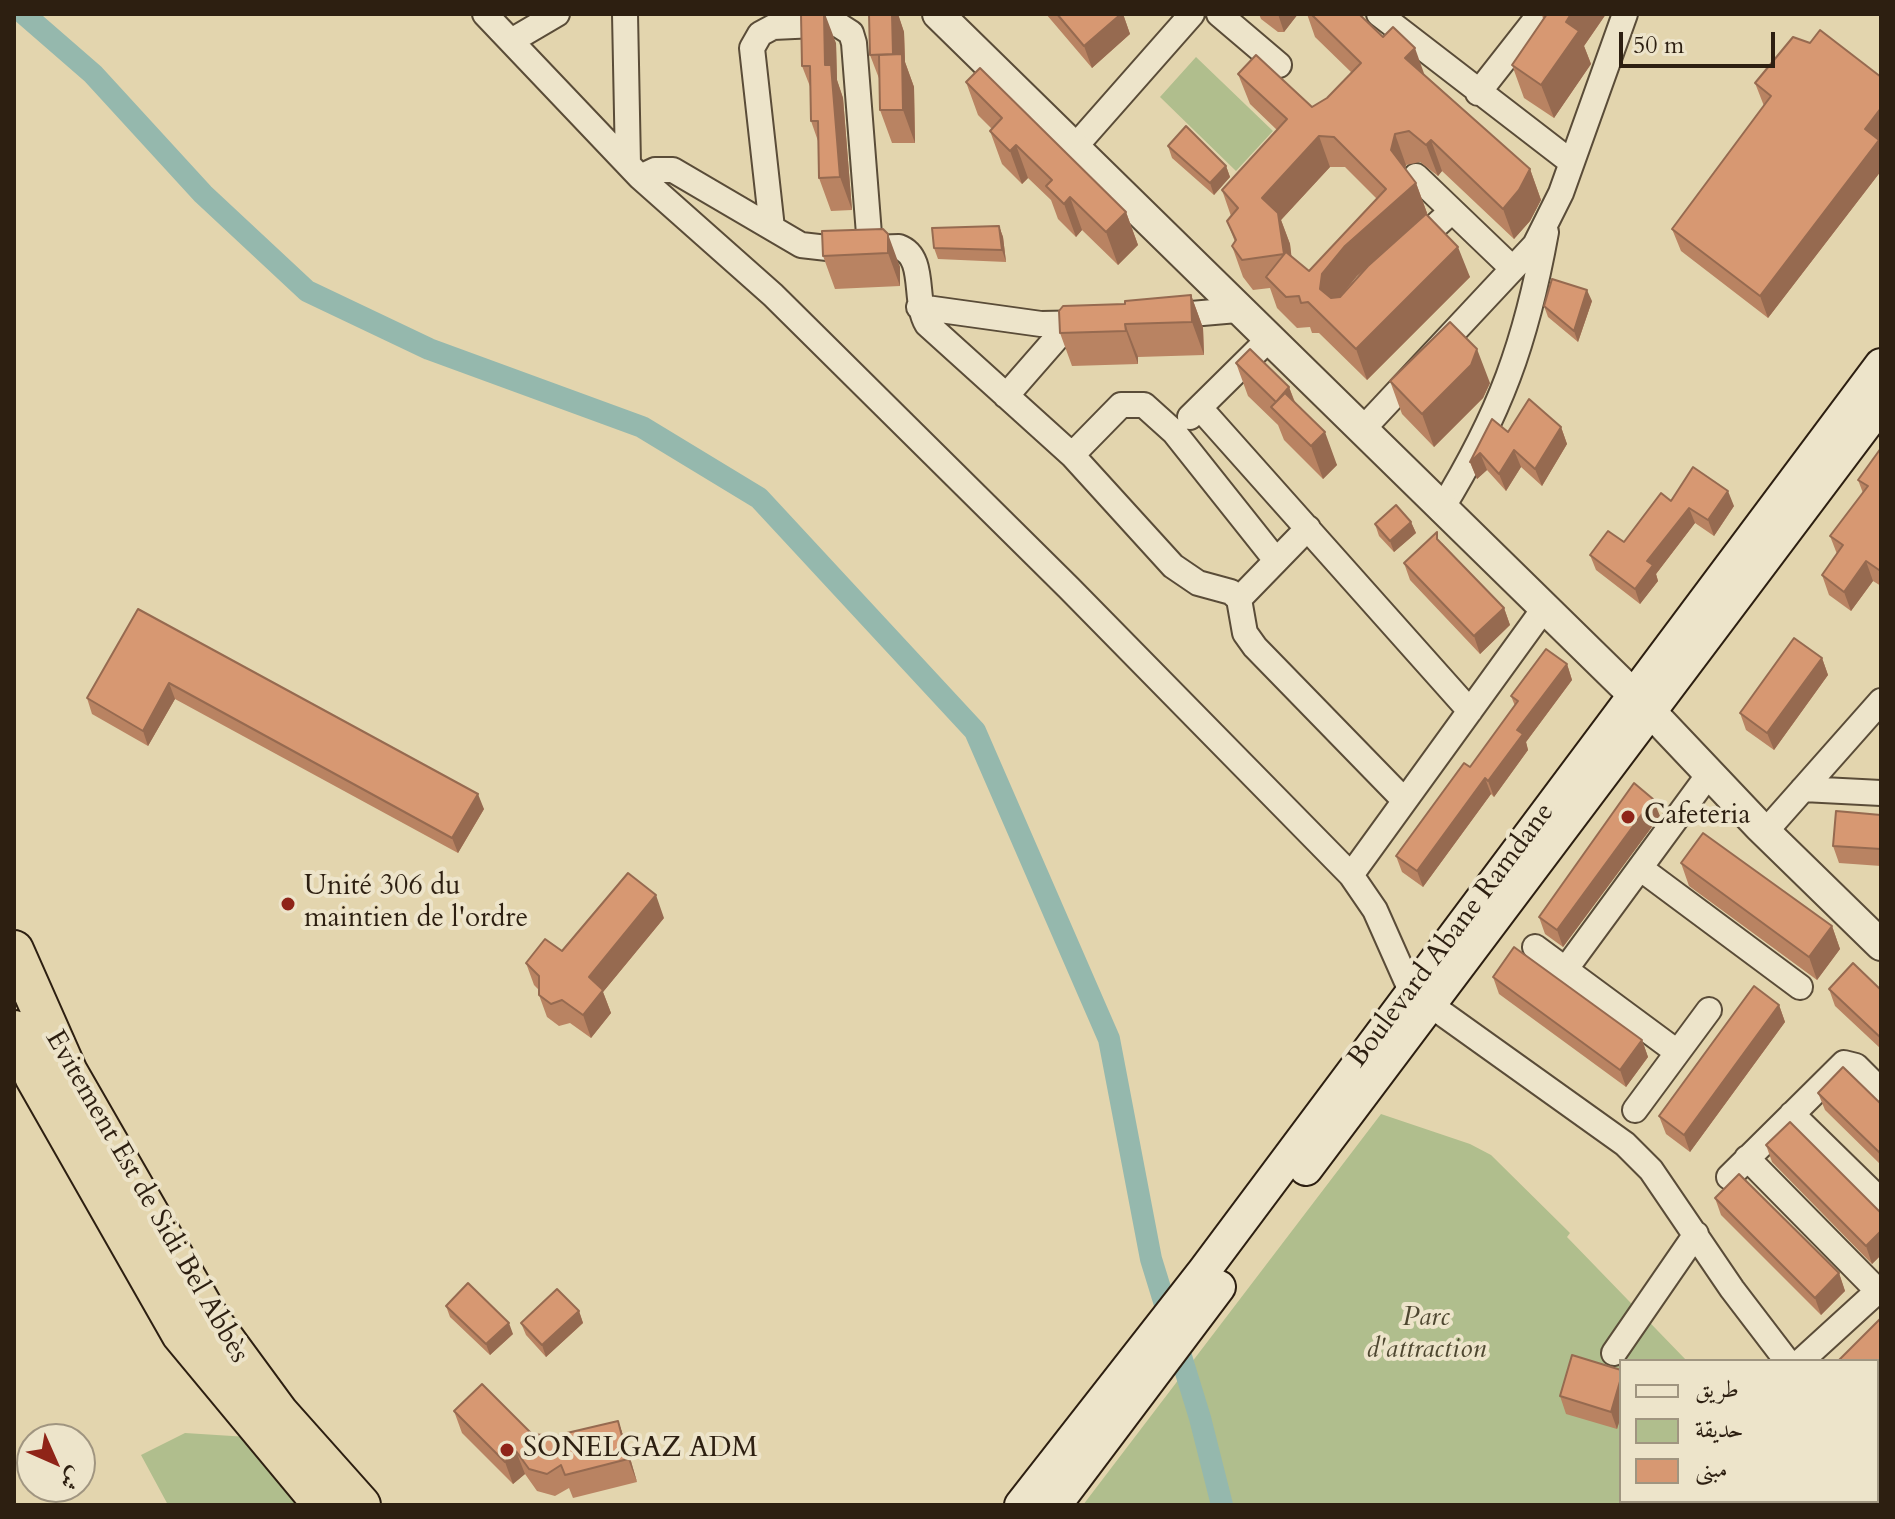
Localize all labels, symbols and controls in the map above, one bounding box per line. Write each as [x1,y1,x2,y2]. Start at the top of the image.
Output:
scale bar [1623,16,1779,66]
text: 50 m [1633,29,1684,62]
street label: Boulevard Abane Ramdane [1342,797,1562,1075]
place label: Cafeteria [1644,800,1751,834]
marker: Cafeteria [1619,808,1637,826]
place label: Unité 306 du maintien de l'ordre [304,871,528,937]
marker: Unité 306 du maintien de l'ordre [279,895,297,913]
street label: Evitement Est de Sidi Bel Abbès [37,1025,255,1369]
park label: Parc d'attraction [1366,1302,1486,1368]
legend [1619,1359,1879,1503]
text: طريق [1695,1373,1739,1406]
text: حديقة [1695,1413,1744,1446]
north arrow [16,1423,96,1503]
place label: SONELGAZ ADM [523,1433,758,1467]
marker: SONELGAZ ADM [498,1441,516,1459]
text: مبنى [1695,1453,1728,1486]
text: ش [53,1460,90,1497]

